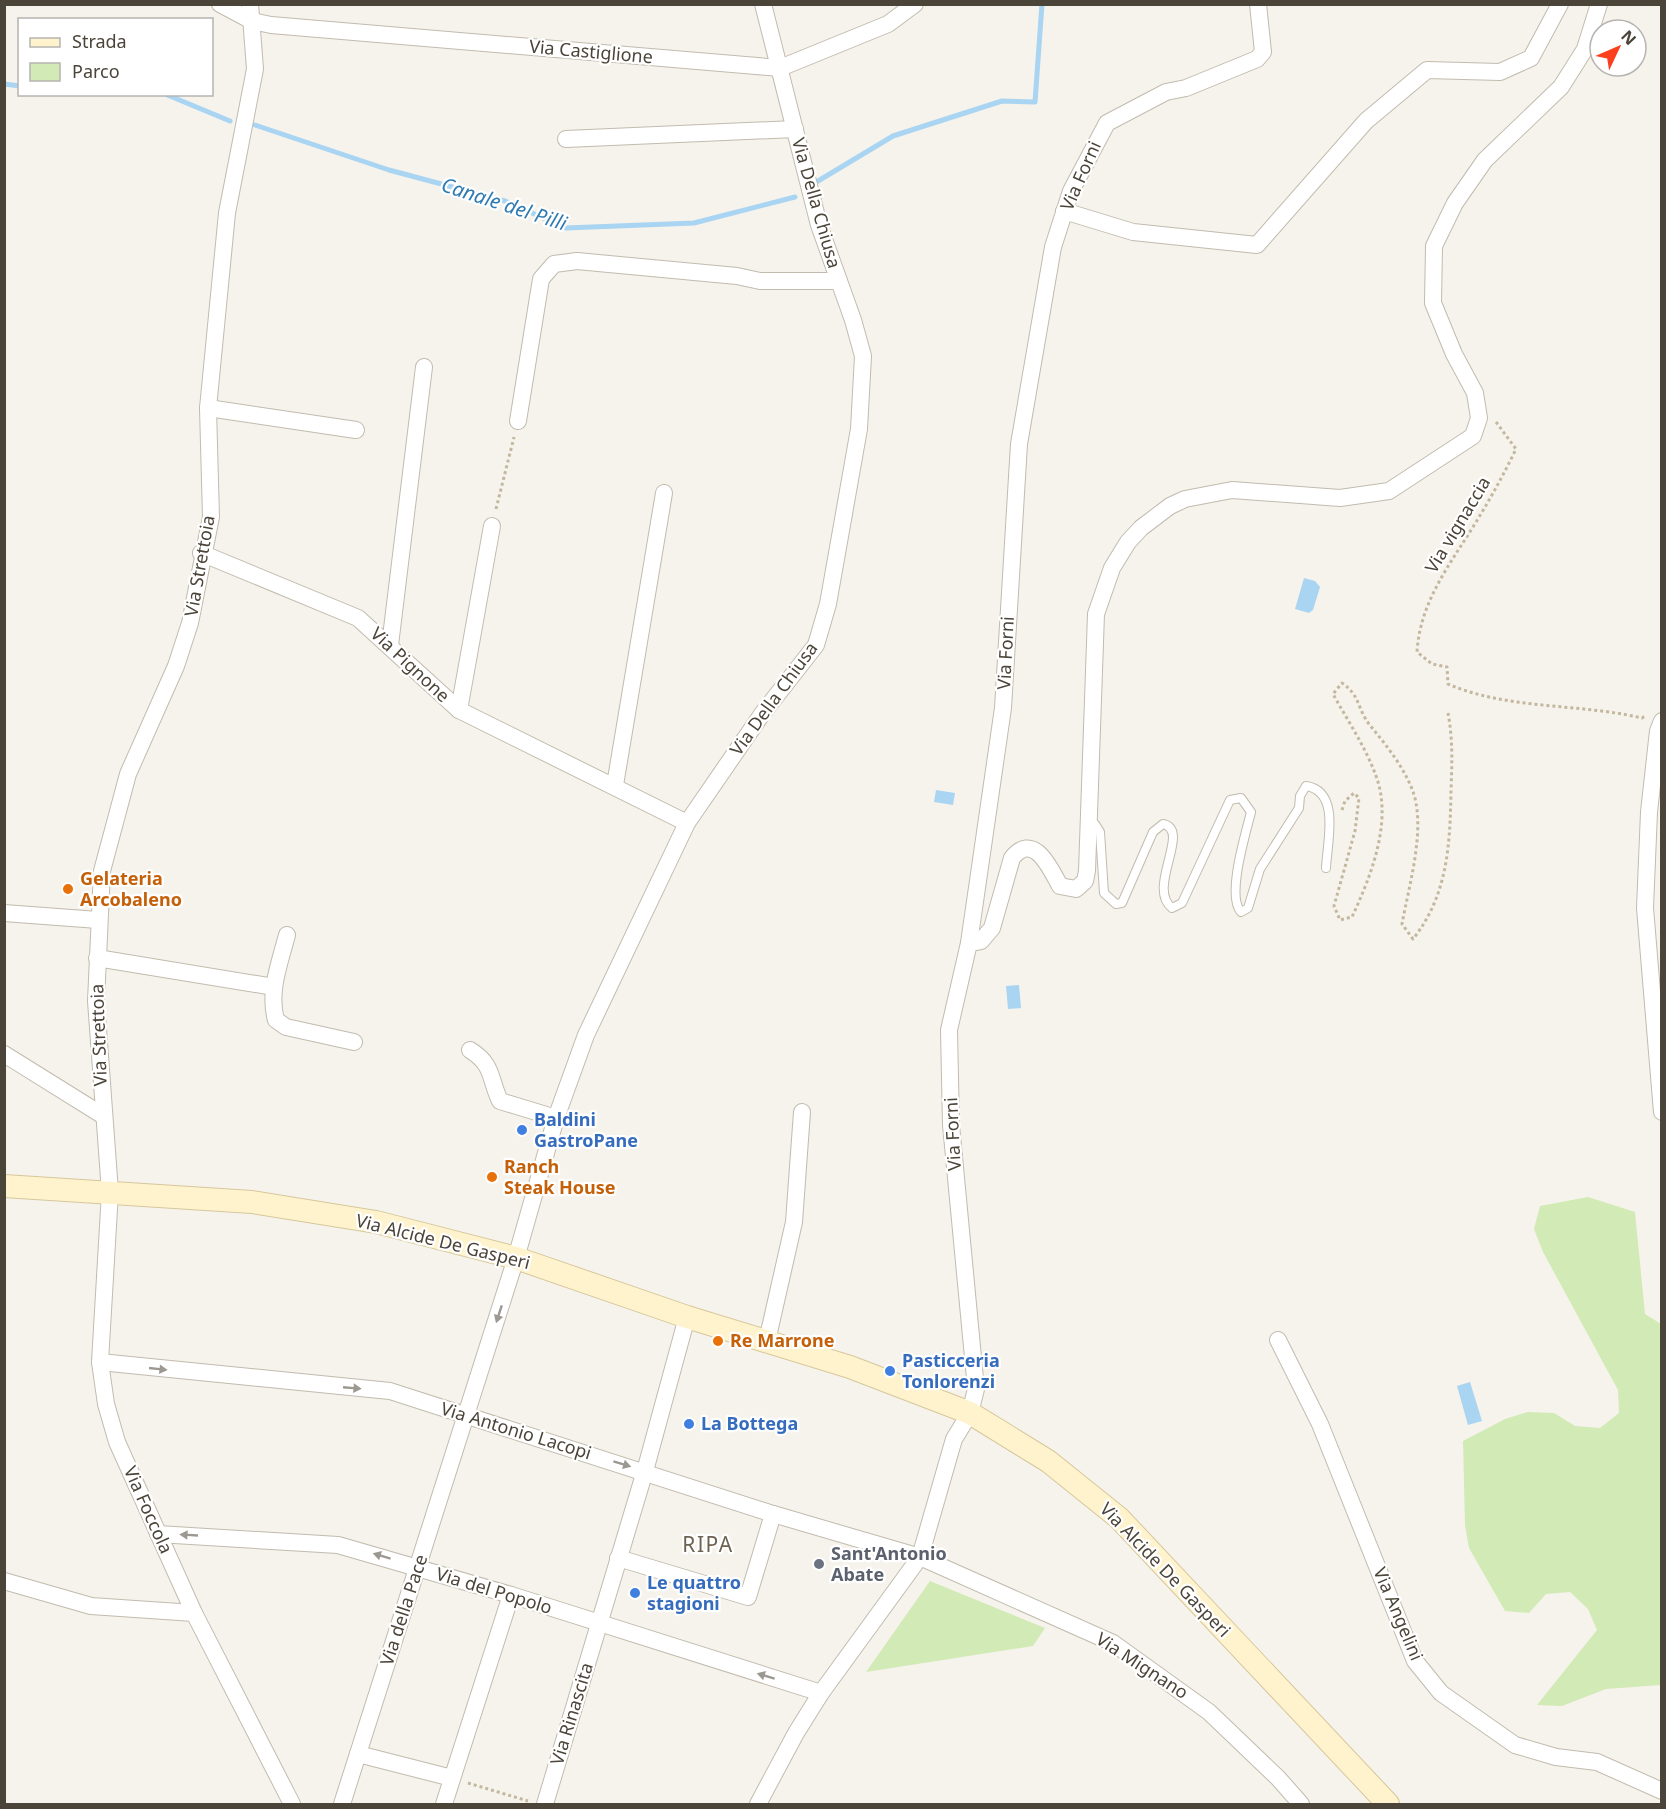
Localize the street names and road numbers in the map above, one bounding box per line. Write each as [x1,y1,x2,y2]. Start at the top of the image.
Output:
street label: Via Castiglione [528,34,654,68]
street label: Via Della Chiusa [787,135,847,271]
street label: Via Forni [1054,137,1106,214]
street label: Via vignaccia [1419,472,1495,577]
street label: Via Strettoia [178,513,220,618]
street label: Via Forni [991,616,1019,690]
street label: Via Pignone [366,621,455,707]
street label: Via Della Chiusa [724,637,822,760]
street label: Via Strettoia [84,983,112,1087]
street label: Via Forni [938,1097,966,1171]
street label: Via Alcide De Gasperi [354,1208,533,1274]
street label: Via Antonio Lacopi [438,1396,595,1464]
street label: Via Foccola [119,1462,179,1557]
street label: Via Alcide De Gasperi [1095,1497,1236,1642]
street label: Via della Pace [374,1551,432,1668]
street label: Via del Popolo [433,1561,555,1619]
street label: Via Angelini [1369,1563,1429,1664]
street label: Via Mignano [1092,1626,1193,1704]
street label: Via Rinascita [544,1660,598,1768]

